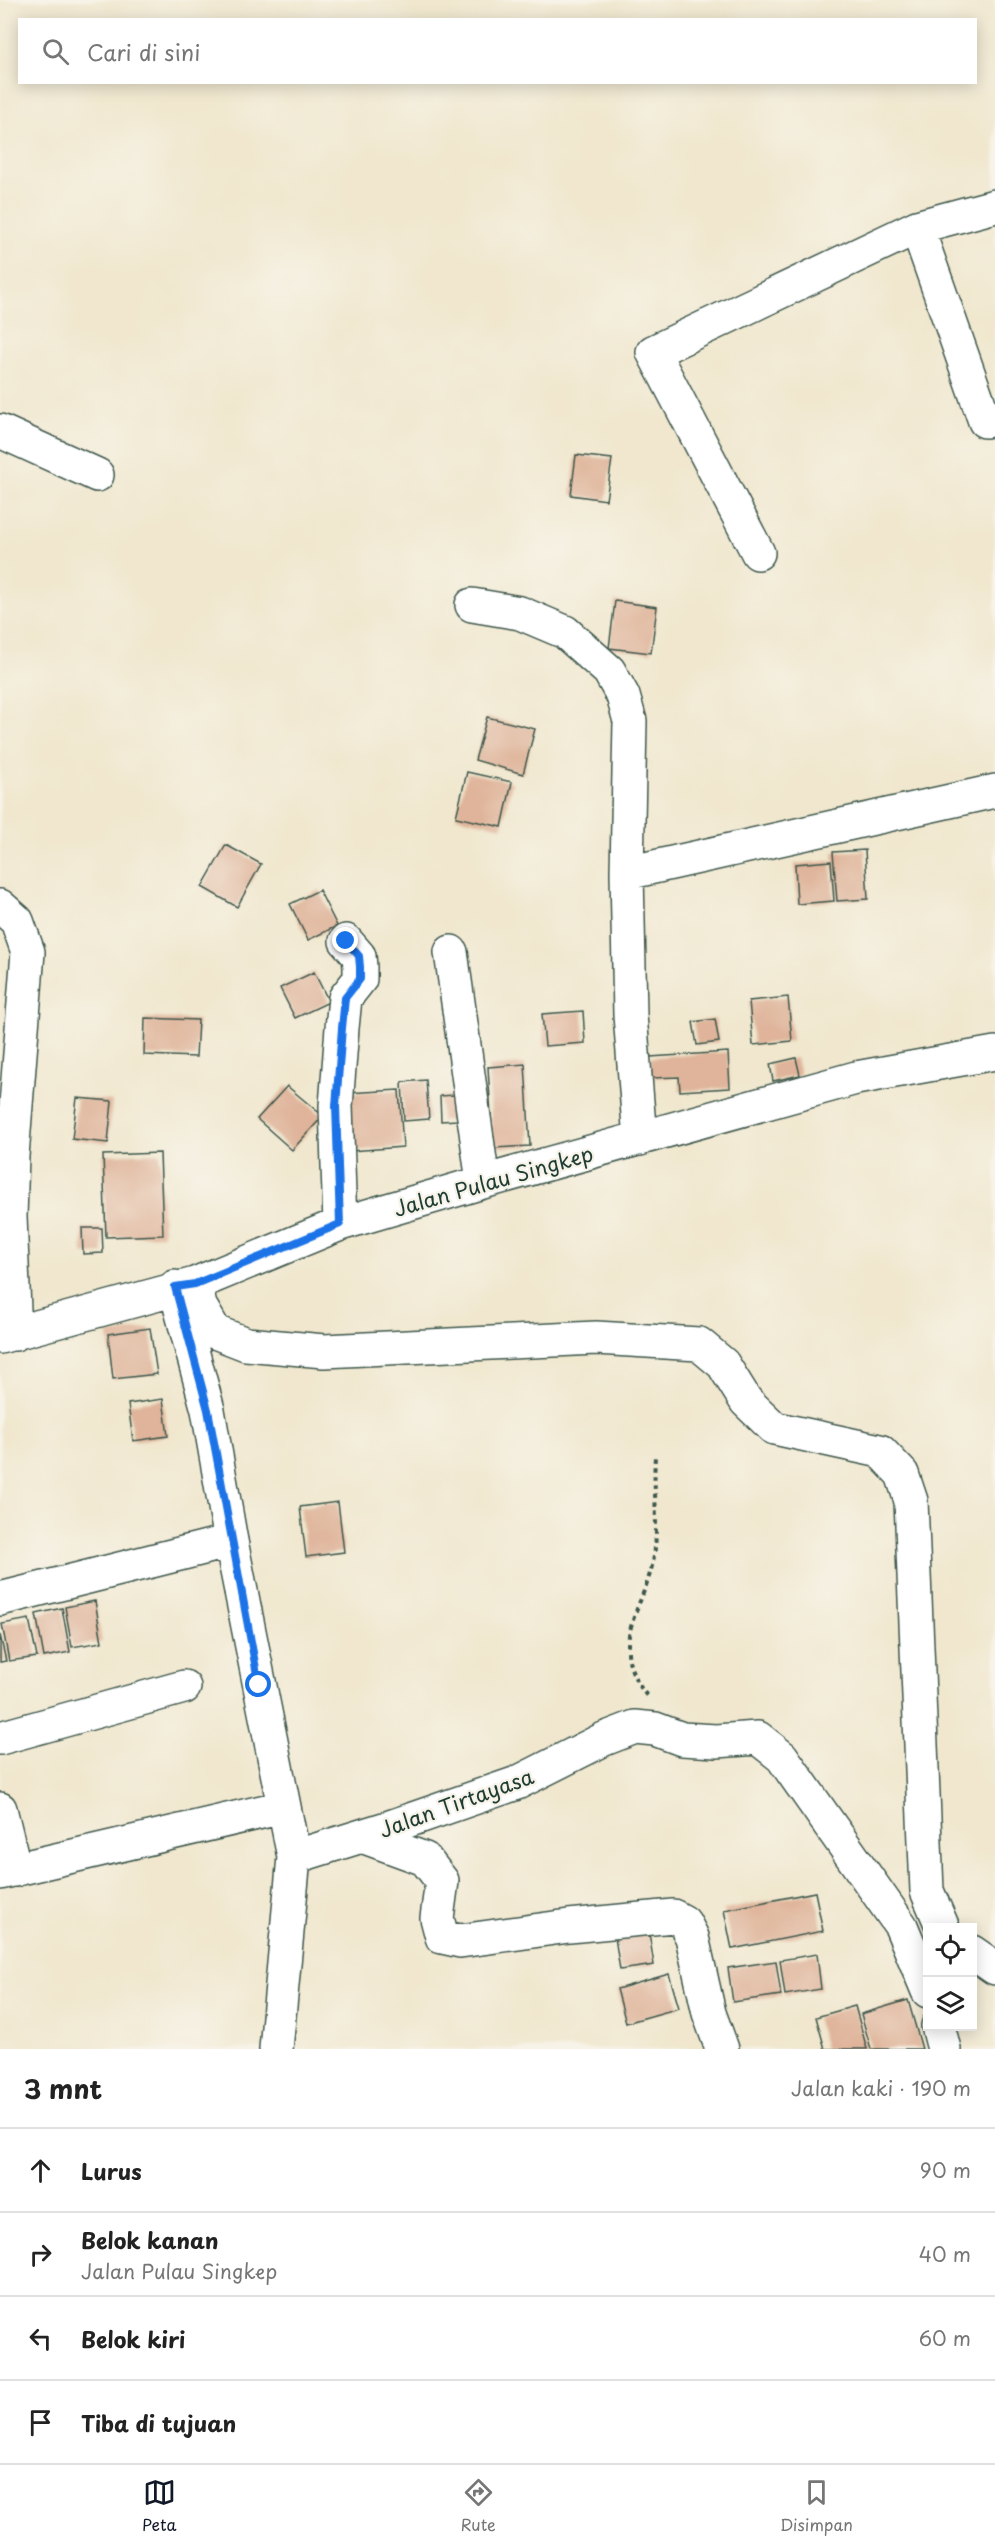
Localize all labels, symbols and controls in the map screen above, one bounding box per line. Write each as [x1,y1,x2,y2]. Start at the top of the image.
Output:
search box [18,18,977,84]
icon: search [39,35,72,68]
text: Cari di sini [87,35,200,68]
route end [332,927,358,953]
street label: Jalan Pulau Singkep [390,1136,596,1224]
route start [245,1671,271,1697]
street label: Jalan Tirtayasa [374,1759,538,1845]
map controls [923,1923,977,2031]
button: locate [923,1923,977,1977]
button: layers [923,1977,977,2031]
text: 3 mnt [24,2069,102,2108]
text: Jalan kaki · 190 m [791,2073,971,2103]
icon: ahead [24,2154,57,2187]
text: Lurus [81,2154,142,2187]
text: 90 m [920,2155,971,2185]
text: Belok kanan [81,2223,218,2256]
icon: right [24,2238,57,2271]
text: 40 m [919,2239,971,2269]
text: Jalan Pulau Singkep [81,2256,277,2286]
icon: left [24,2322,57,2355]
text: Belok kiri [81,2322,185,2355]
text: 60 m [919,2323,971,2353]
icon: arrive [24,2406,57,2439]
text: Tiba di tujuan [81,2406,236,2439]
tab: Peta [142,2476,176,2536]
tab: Rute [461,2476,496,2536]
tab: Disimpan [780,2476,853,2536]

